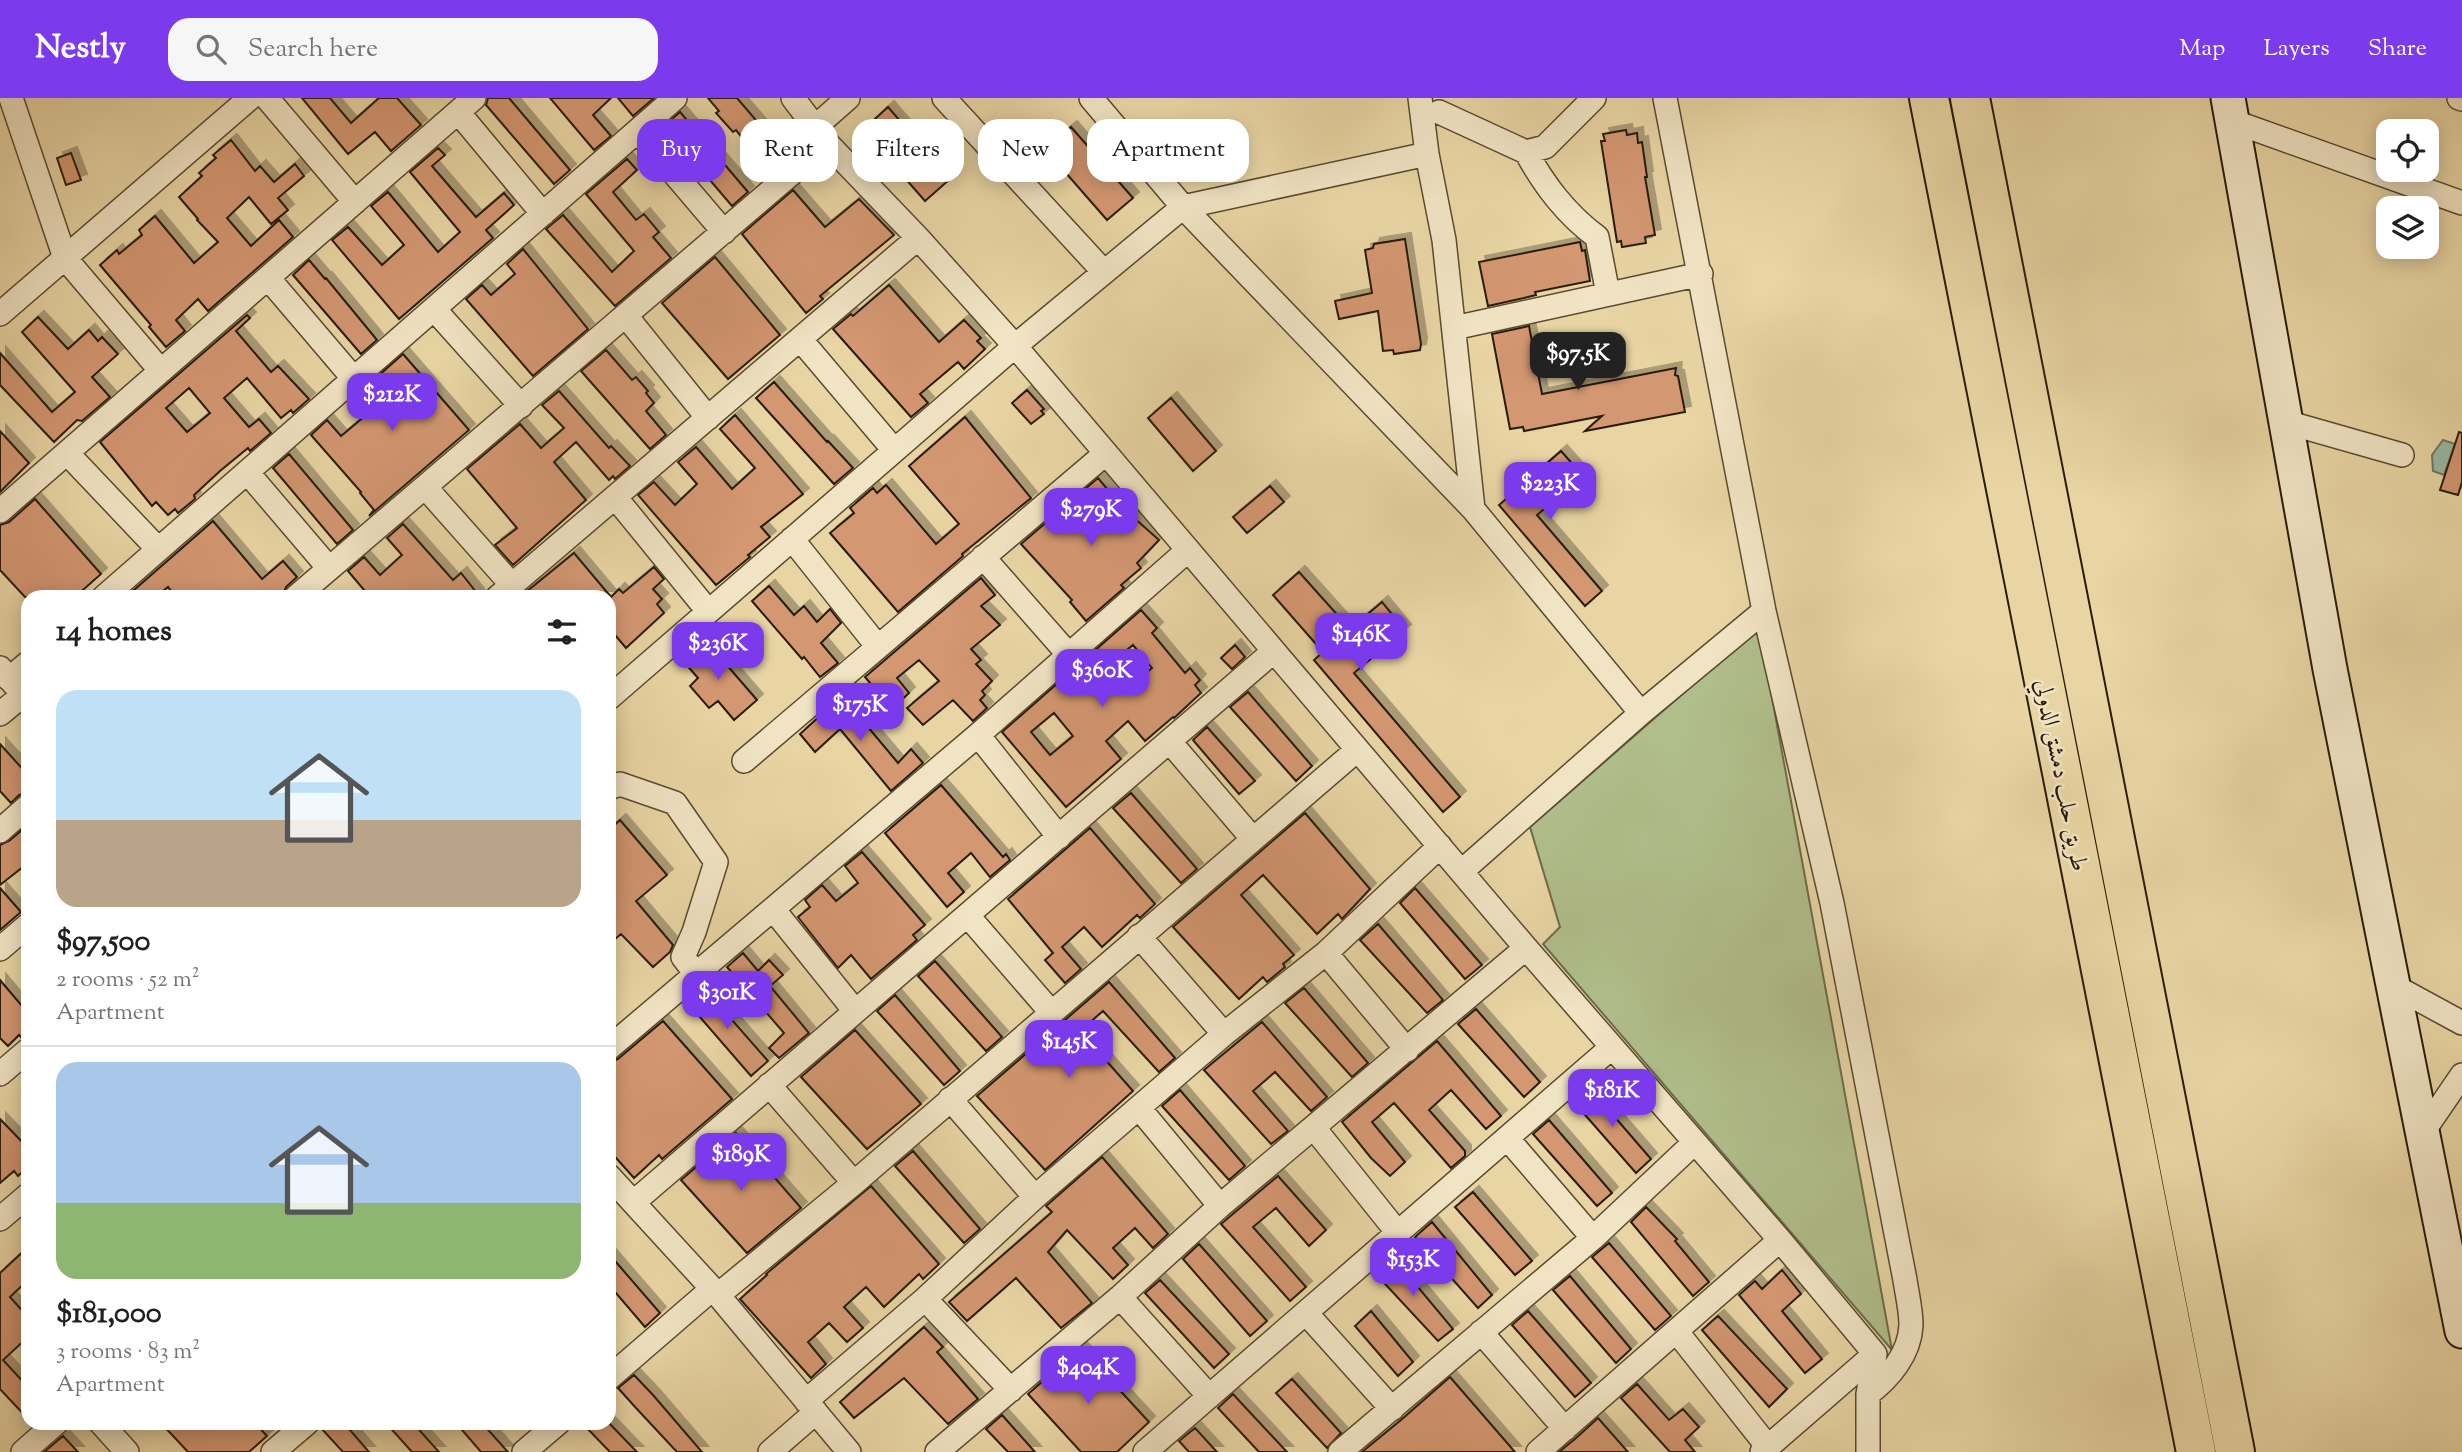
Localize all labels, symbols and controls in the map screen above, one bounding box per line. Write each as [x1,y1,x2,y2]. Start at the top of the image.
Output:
search box [168,18,658,81]
text: Nestly [35,25,126,73]
icon: search [192,30,230,68]
text: Search here [248,31,378,68]
text: Map [2179,32,2225,66]
text: Layers [2263,32,2330,66]
text: Share [2368,32,2427,66]
chip: Buy [637,119,726,182]
chip: Rent [740,119,838,182]
chip: Filters [852,119,964,182]
chip: New [978,119,1073,182]
chip: Apartment [1087,119,1249,182]
map controls [2376,119,2439,259]
button: locate [2376,119,2439,182]
button: layers [2376,196,2439,259]
pin: $97.5K [1521,332,1635,392]
text: $97.5K [1546,338,1610,371]
pin: $212K [343,374,441,433]
text: $212K [363,379,421,412]
pin: $223K [1501,462,1599,522]
text: $223K [1520,468,1580,501]
pin: $279K [1042,489,1140,548]
text: $279K [1060,494,1122,527]
text: 14 homes [56,611,172,654]
icon: filters [543,613,581,651]
pin: $146K [1312,614,1410,673]
text: $146K [1331,619,1391,652]
pin: $236K [669,622,767,682]
text: $236K [688,628,748,661]
pin: $360K [1053,650,1151,709]
text: $360K [1071,655,1133,688]
street label: طريق حلب دمشق الدولي [2025,676,2095,874]
pin: $175K [811,684,909,743]
text: $175K [832,689,888,722]
icon: home [256,735,382,861]
text: $97,500 [56,921,150,964]
text: 2 rooms · 52 m² [56,964,199,997]
pin: $301K [678,972,776,1031]
text: $301K [698,977,756,1010]
text: Apartment [56,997,165,1030]
pin: $145K [1020,1020,1118,1080]
text: $145K [1041,1026,1097,1059]
pin: $181K [1563,1070,1661,1129]
text: $181K [1584,1075,1640,1108]
icon: home [256,1107,382,1233]
pin: $189K [692,1134,790,1193]
text: $189K [711,1139,771,1172]
pin: $153K [1364,1238,1462,1298]
text: $153K [1386,1244,1440,1277]
text: $181,000 [56,1293,162,1336]
text: 3 rooms · 83 m² [56,1336,200,1369]
pin: $404K [1039,1346,1137,1406]
text: $404K [1057,1352,1119,1385]
text: Apartment [56,1369,165,1402]

